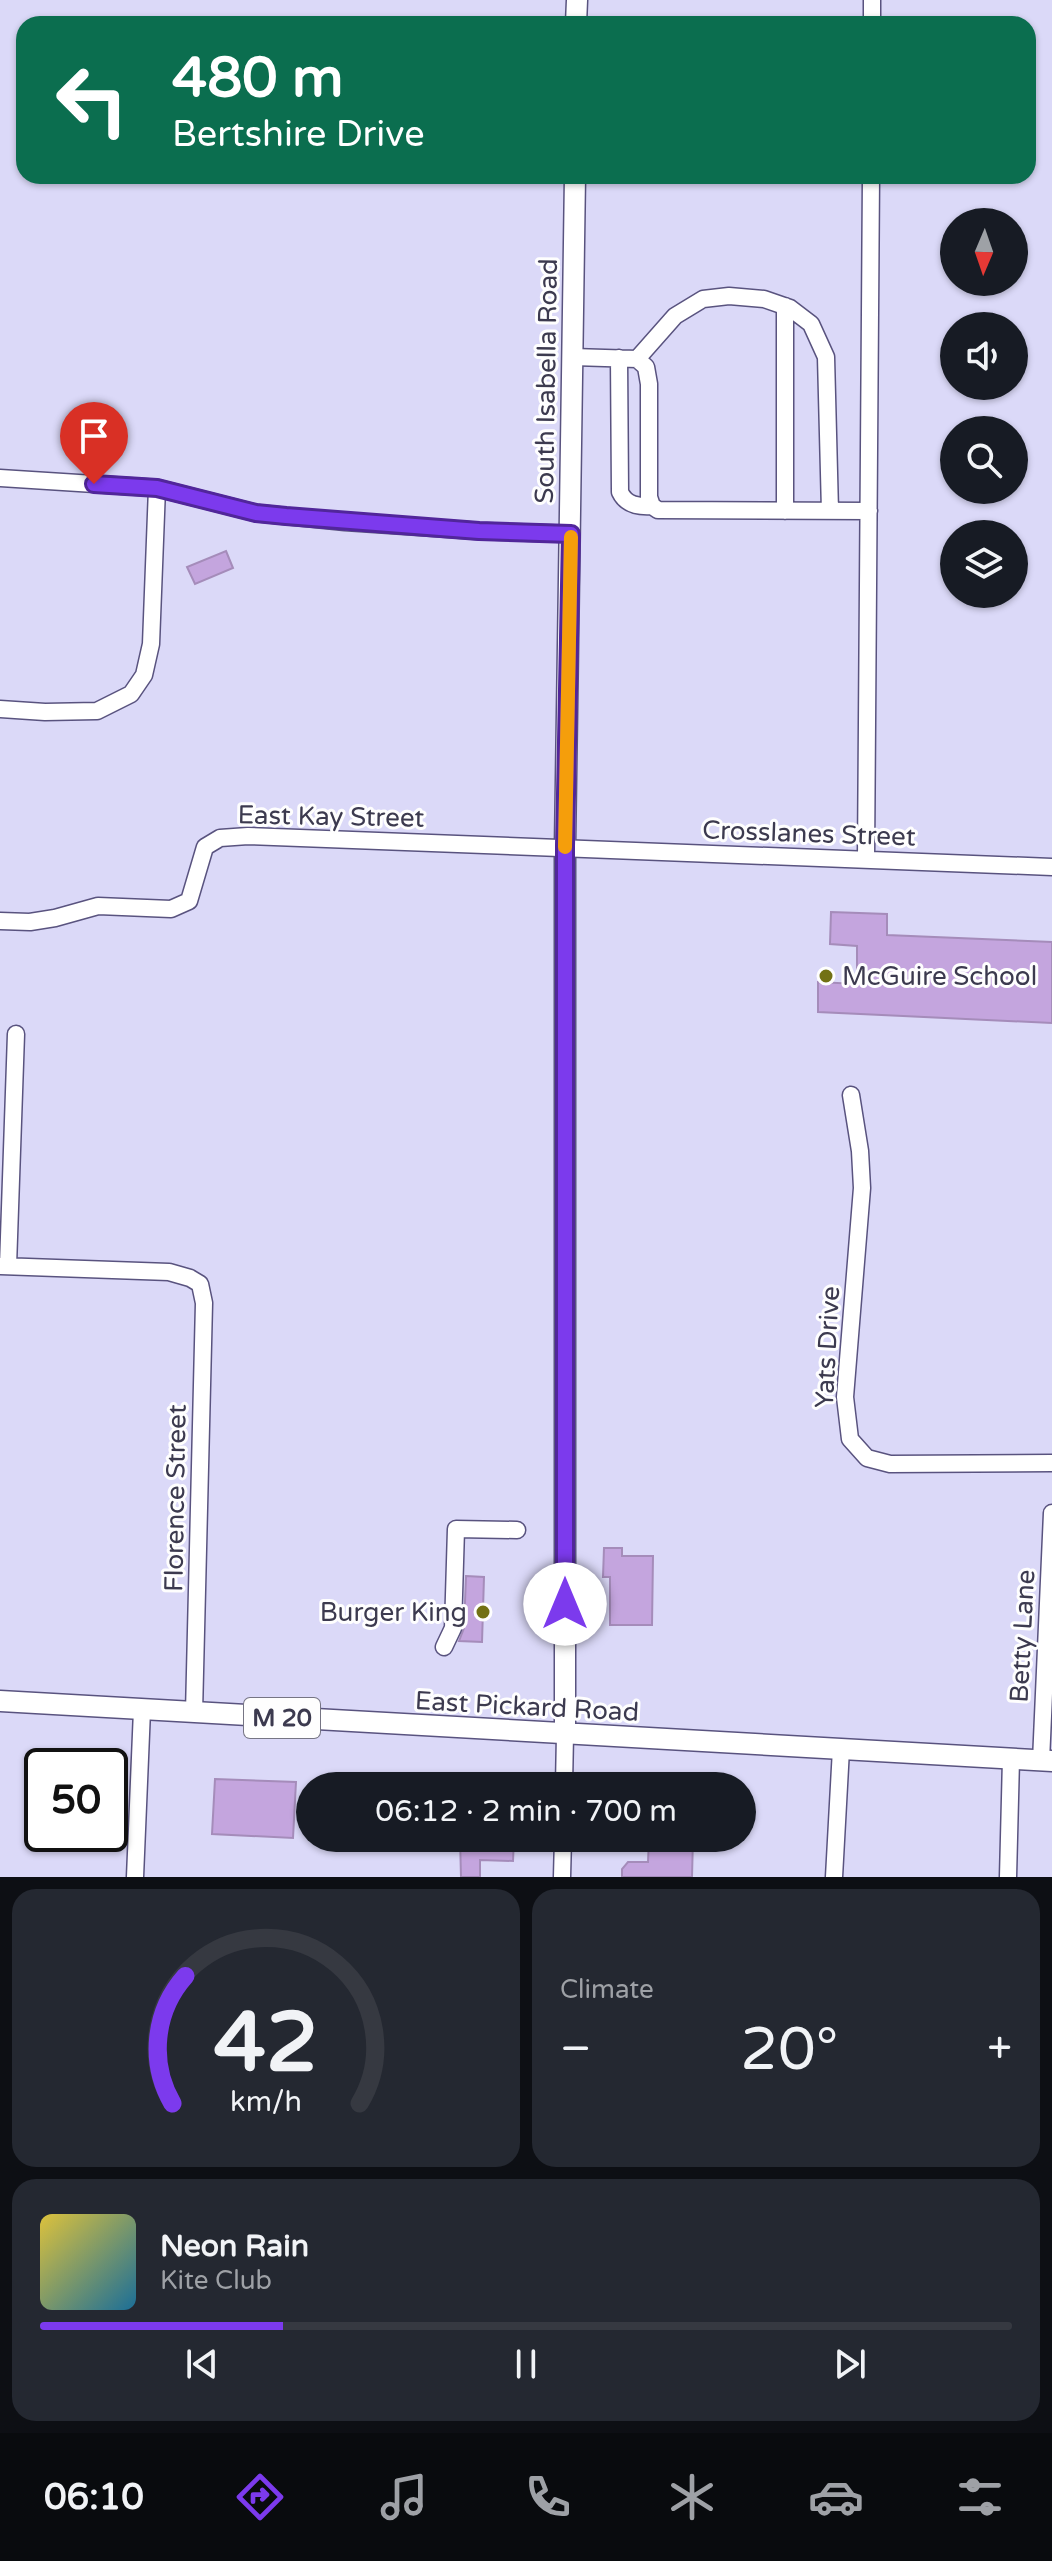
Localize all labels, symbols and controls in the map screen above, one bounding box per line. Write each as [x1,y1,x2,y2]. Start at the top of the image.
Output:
text: 480 m [172,45,343,112]
icon: left [40,48,144,152]
text: Bertshire Drive [172,113,425,156]
north arrow [940,208,1028,296]
map controls [940,208,1028,608]
street label: South Isabella Road [529,258,564,504]
button: sound [940,312,1028,400]
pin [60,402,128,484]
icon: arrive [72,414,116,458]
button: search [940,416,1028,504]
button: layers [940,520,1028,608]
street label: East Kay Street [237,799,425,834]
street label: Crosslanes Street [702,814,916,853]
place label: McGuire School [842,961,1037,992]
marker: McGuire School [817,967,835,985]
street label: Yats Drive [809,1285,846,1409]
street label: Florence Street [158,1404,193,1592]
position arrow [523,1562,607,1646]
street label: Betty Lane [1004,1569,1041,1703]
place label: Burger King [320,1597,467,1628]
marker: Burger King [474,1603,492,1621]
street label: East Pickard Road [414,1685,640,1728]
road number: M 20 [244,1698,320,1738]
speed limit sign: 50 [24,1748,128,1852]
text: 06:12 · 2 min · 700 m [375,1793,677,1830]
text: Climate [560,1974,654,2005]
text: 42 [214,1994,318,2094]
text: 20° [740,2014,838,2086]
text: − [560,2023,591,2076]
text: + [987,2023,1012,2076]
text: km/h [230,2085,302,2119]
text: Neon Rain [160,2228,309,2265]
text: Kite Club [160,2265,272,2296]
icon: previous [180,2342,224,2386]
icon: pause [504,2342,548,2386]
icon: next [828,2342,872,2386]
icon: directions [232,2469,288,2525]
icon: music [376,2469,432,2525]
icon: phone [520,2469,576,2525]
icon: climate [664,2469,720,2525]
icon: car [808,2469,864,2525]
icon: filters [952,2469,1008,2525]
text: 06:10 [44,2476,144,2519]

